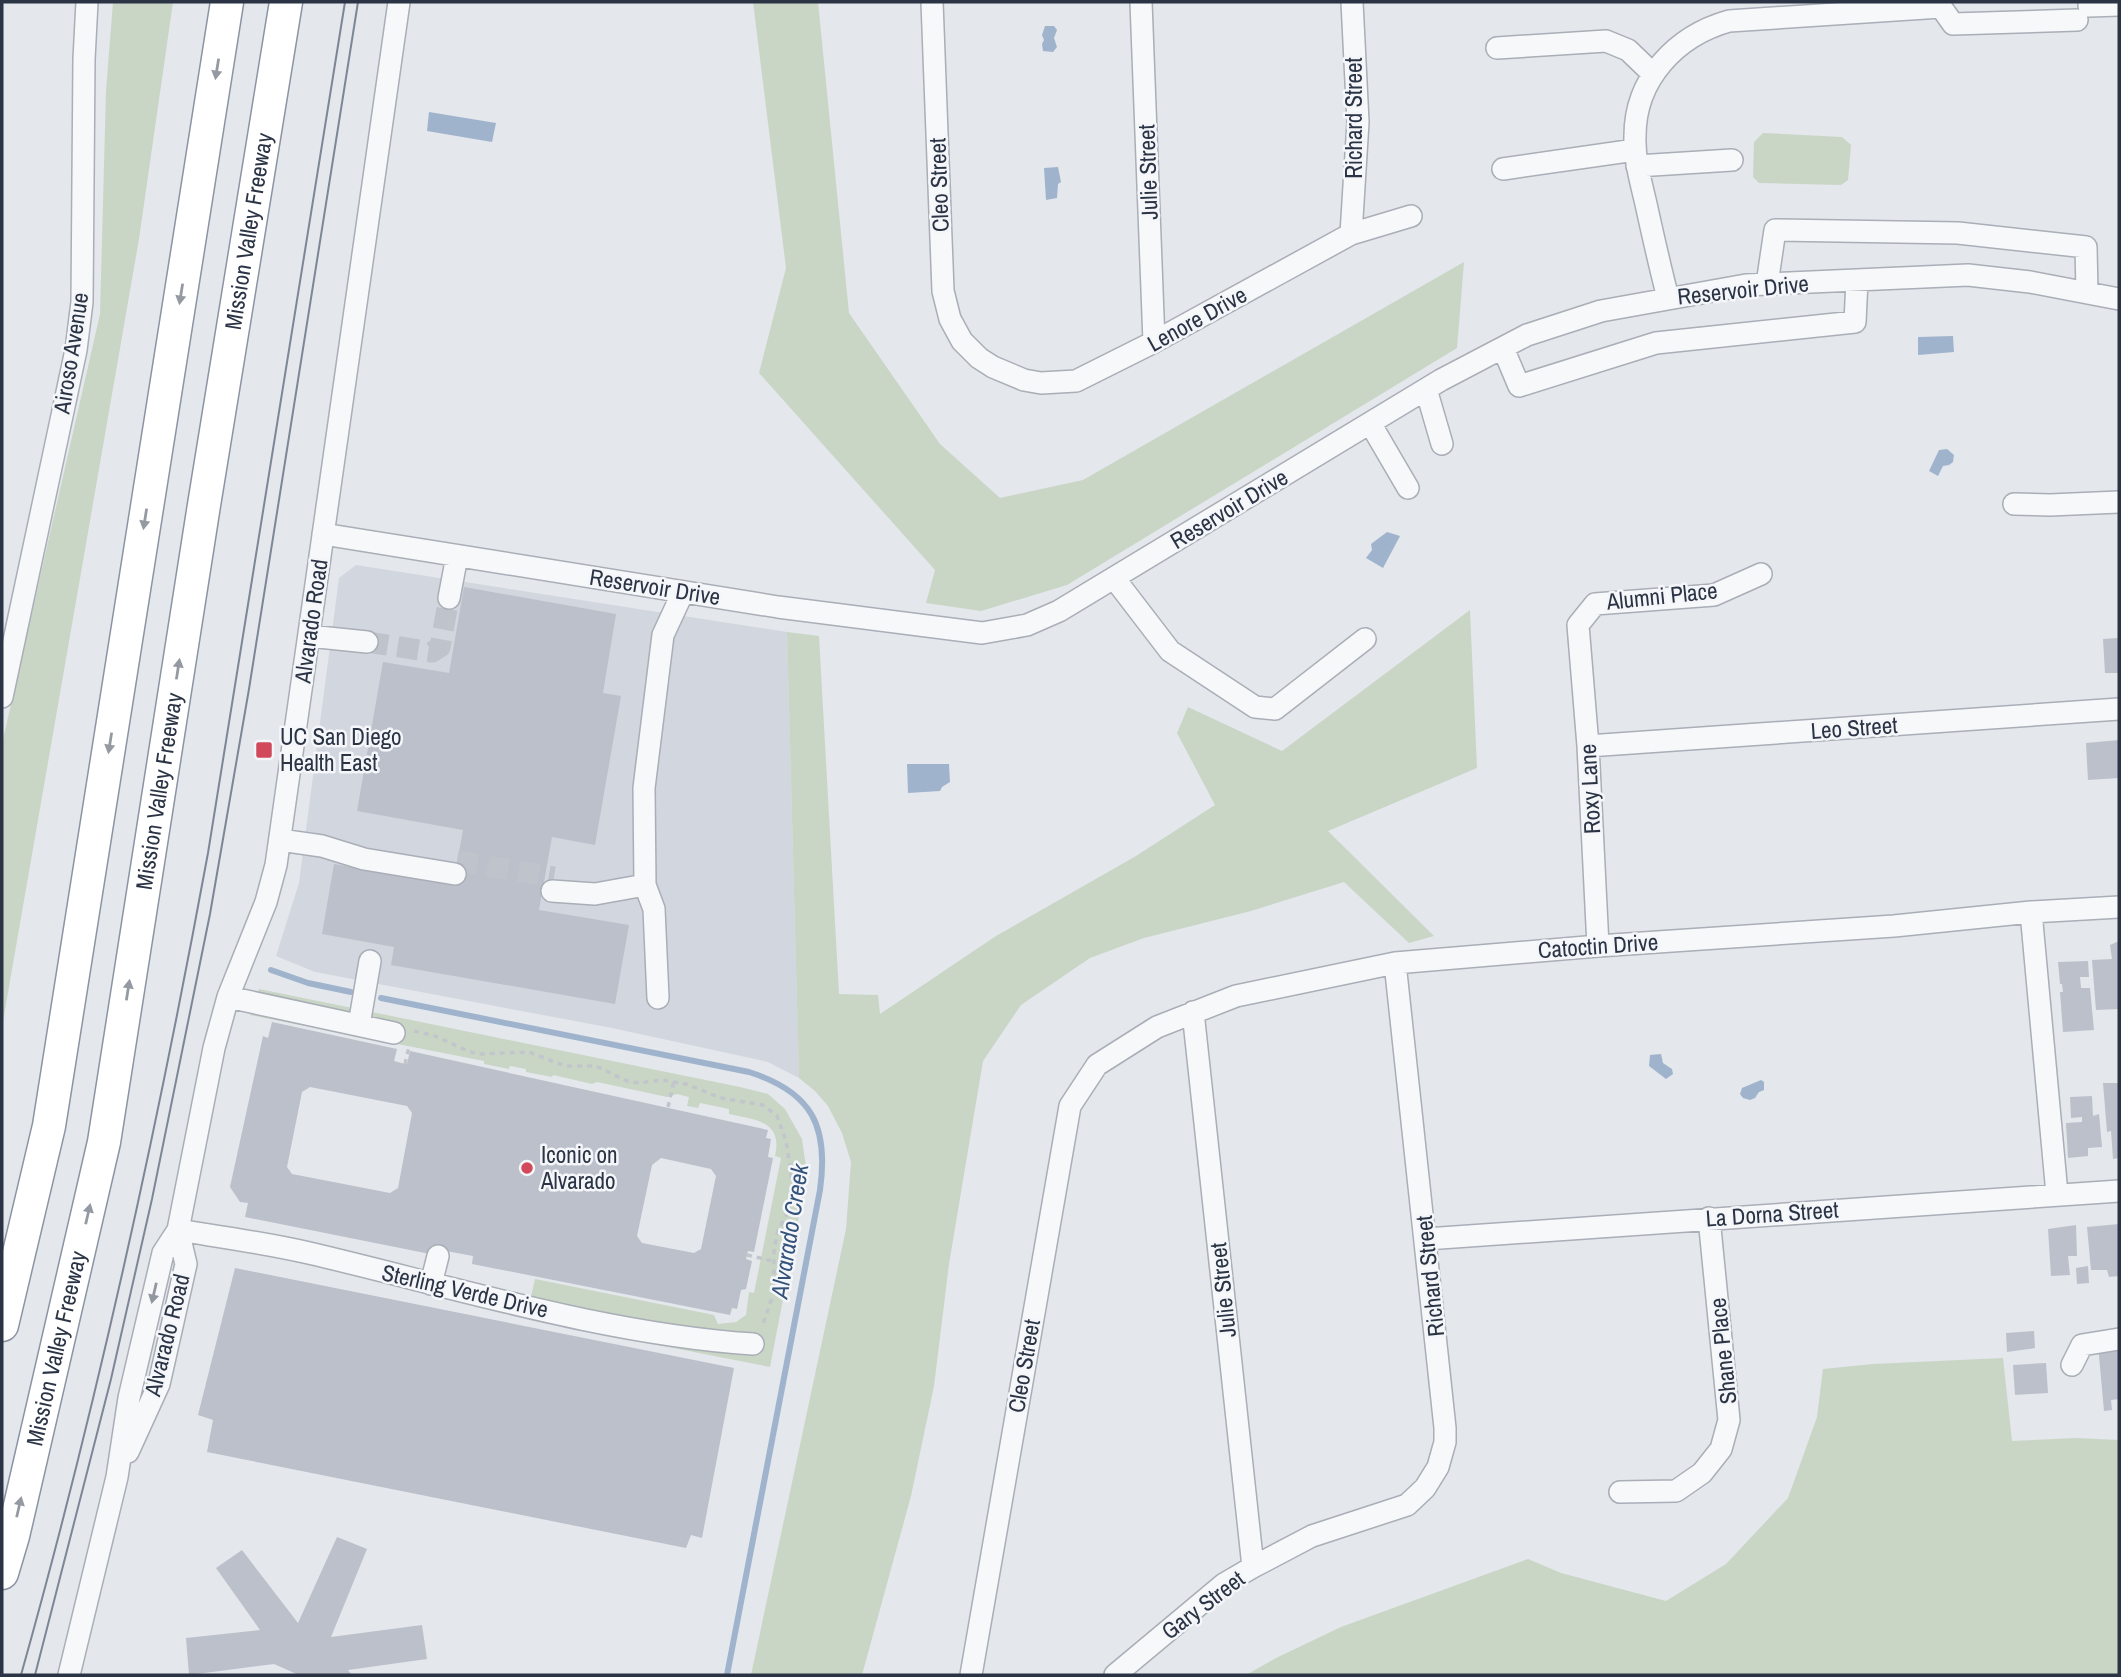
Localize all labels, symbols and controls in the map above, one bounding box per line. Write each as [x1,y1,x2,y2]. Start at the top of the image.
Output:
street label: Richard Street [1338,57,1369,179]
one-way arrow [211,58,222,80]
street label: Julie Street [1130,124,1165,220]
street label: Mission Valley Freeway [217,130,280,332]
street label: Cleo Street [921,137,956,233]
street label: Reservoir Drive [1676,267,1810,312]
street label: Lenore Drive [1142,279,1252,359]
one-way arrow [175,283,186,305]
street label: Airoso Avenue [45,290,95,417]
street label: Reservoir Drive [1164,461,1293,556]
one-way arrow [139,508,150,530]
street label: Alvarado Road [286,557,335,686]
street label: Reservoir Drive [587,561,723,612]
street label: Alumni Place [1604,574,1719,617]
one-way arrow [173,658,184,680]
street label: Mission Valley Freeway [128,690,189,892]
street label: Leo Street [1809,709,1898,746]
place label: UC San Diego Health East [280,721,402,778]
one-way arrow [104,732,115,754]
marker: UC San Diego Health East [254,740,274,760]
street label: Roxy Lane [1572,743,1607,835]
street label: Catoctin Drive [1537,926,1659,965]
one-way arrow [123,979,134,1001]
place label: Iconic on Alvarado [540,1139,618,1196]
marker: Iconic on Alvarado [519,1160,535,1176]
water label: Alvarado Creek [762,1160,816,1301]
street label: La Dorna Street [1704,1193,1839,1234]
one-way arrow [82,1203,93,1225]
street label: Richard Street [1408,1214,1451,1338]
street label: Julie Street [1202,1241,1243,1339]
street label: Mission Valley Freeway [18,1247,93,1449]
street label: Sterling Verde Drive [379,1256,551,1325]
street label: Alvarado Road [136,1271,197,1400]
one-way arrow [148,1282,159,1304]
street label: Shane Place [1701,1296,1744,1406]
street label: Cleo Street [1000,1317,1047,1415]
one-way arrow [14,1496,25,1518]
street label: Gary Street [1155,1563,1251,1646]

